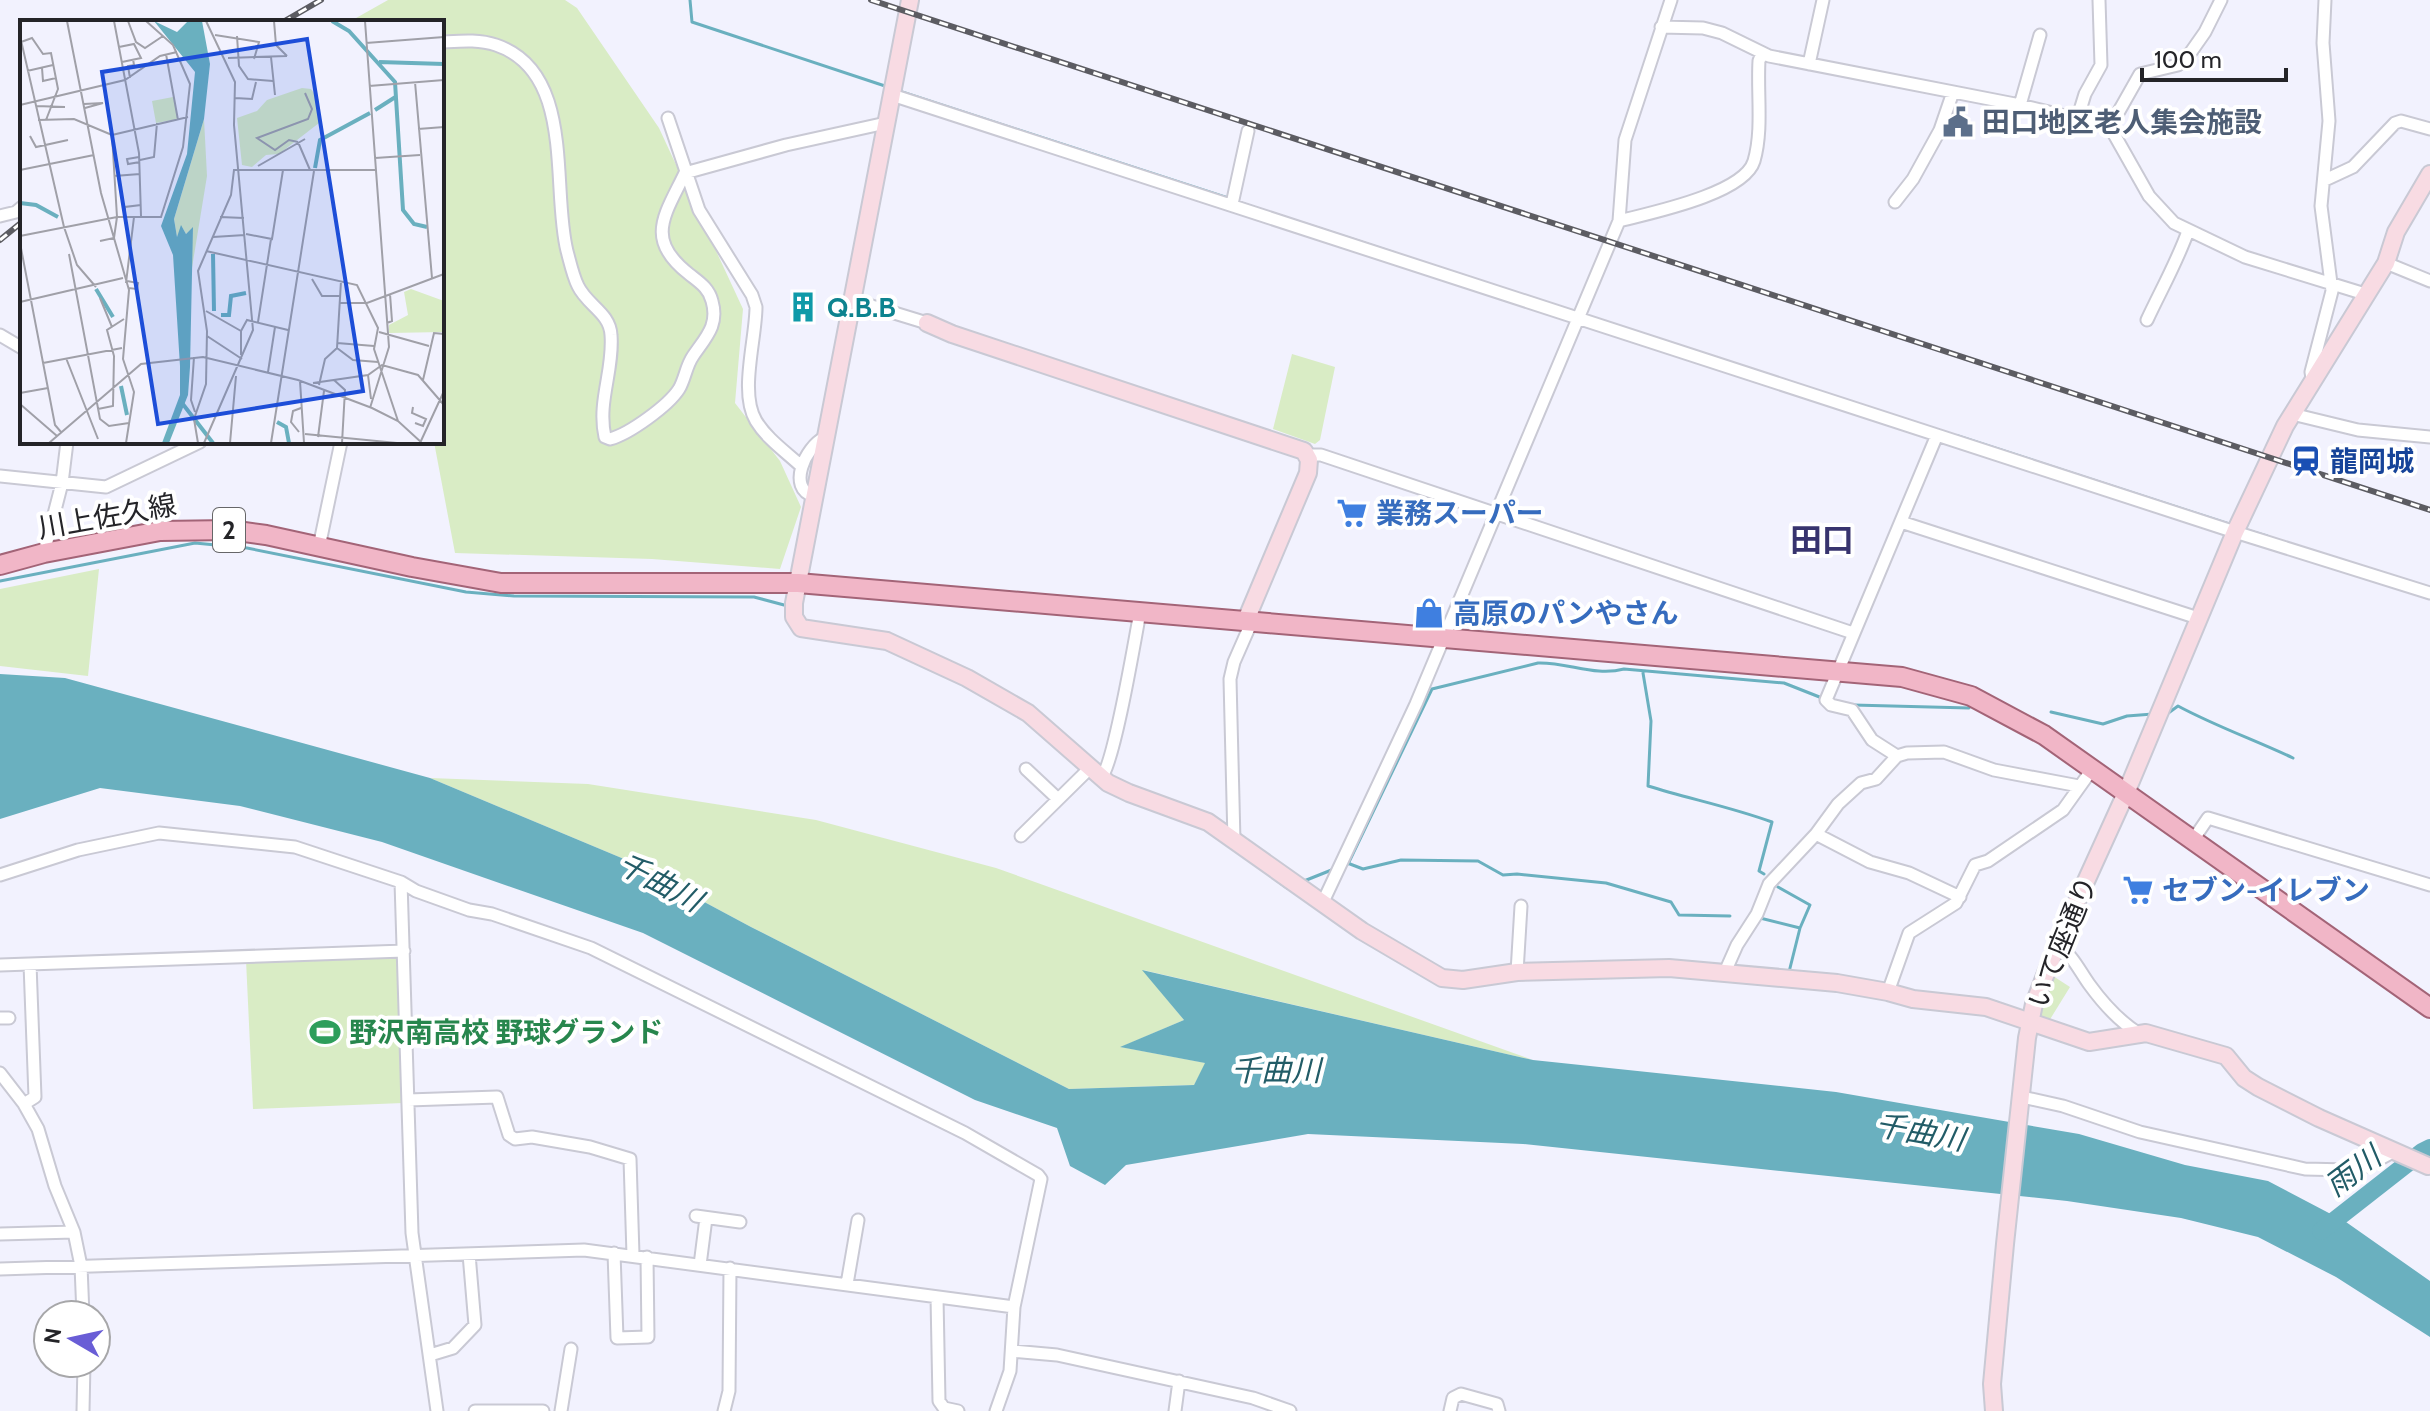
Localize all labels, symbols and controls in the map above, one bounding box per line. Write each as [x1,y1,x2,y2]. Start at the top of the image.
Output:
inset map [20,20,444,444]
scale bar [2142,32,2286,82]
text: 100 m [2154,45,2222,74]
public building icon: 田口地区老人集会施設 [1941,105,1975,139]
place label: 田口地区老人集会施設 [1982,105,2262,139]
building icon: Q.B.B [786,290,820,324]
place label: Q.B.B [827,290,896,324]
station icon: 龍岡城 [2289,444,2323,478]
place label: 龍岡城 [2330,444,2414,478]
street label: 川上佐久線 [35,487,179,545]
supermarket icon: 業務スーパー [1335,496,1369,530]
place label: 業務スーパー [1376,496,1544,530]
road number: 2 [213,508,245,552]
district label: 田口 [1790,520,1854,559]
shop icon: 高原のパンやさん [1412,596,1446,630]
place label: 高原のパンやさん [1453,596,1678,630]
water label: 千曲川 [612,845,711,921]
street label: いて座通り [2020,871,2104,1013]
supermarket icon: セブン-イレブン [2121,873,2155,907]
place label: セブン-イレブン [2162,873,2370,907]
sports icon: 野沢南高校 野球グランド [308,1015,342,1049]
place label: 野沢南高校 野球グランド [349,1015,663,1049]
water label: 千曲川 [1231,1052,1324,1089]
water label: 千曲川 [1872,1106,1970,1159]
water label: 雨川 [2318,1136,2390,1204]
north arrow [32,1299,112,1379]
text: N [38,1326,67,1346]

